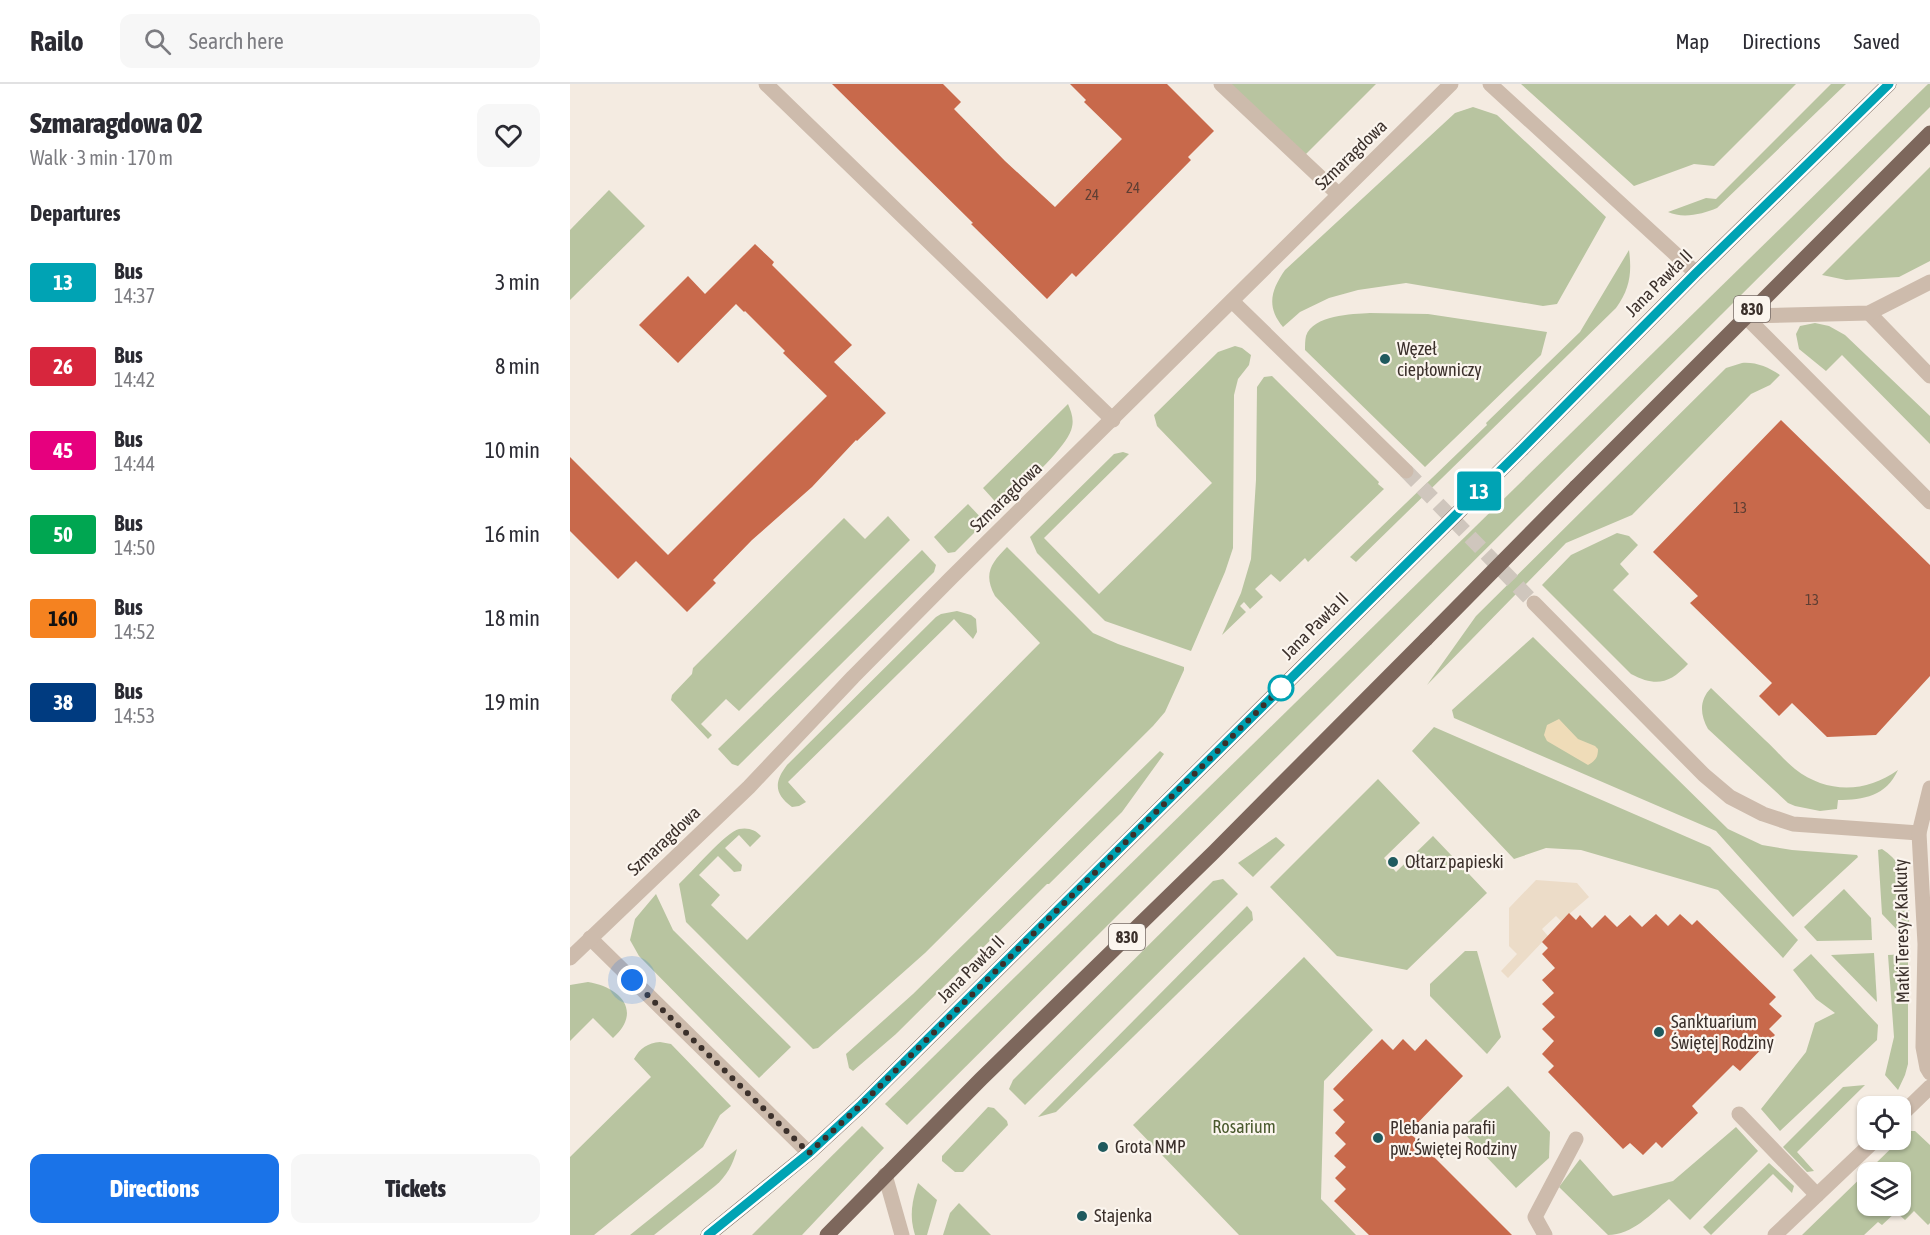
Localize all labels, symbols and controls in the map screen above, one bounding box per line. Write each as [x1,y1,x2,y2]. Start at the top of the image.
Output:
search box [120,14,540,68]
text: Railo [30,25,84,57]
icon: search [141,25,174,58]
text: Search here [189,28,284,54]
text: Map [1675,29,1709,53]
text: Directions [1742,29,1821,53]
text: Saved [1854,29,1900,53]
button: heart [477,104,540,167]
text: Szmaragdowa 02 [30,107,203,139]
street label: Szmaragdowa [1310,115,1391,194]
text: Walk · 3 min · 170 m [30,146,173,169]
house number: 24 [1126,179,1140,196]
house number: 24 [1085,186,1099,203]
text: Departures [30,200,120,226]
street label: Jana Pawła II [1621,245,1696,320]
text: Bus [114,258,143,284]
text: 3 min [495,269,540,295]
text: 13 [53,270,73,294]
text: 14:37 [114,284,155,307]
road number: 830 [1734,296,1770,322]
place label: Węzeł ciepłowniczy [1397,338,1482,380]
text: Bus [114,342,143,368]
marker: Węzeł ciepłowniczy [1378,352,1392,366]
text: 8 min [495,353,540,379]
text: 26 [53,354,73,378]
text: 14:42 [114,368,155,391]
text: Bus [114,426,143,452]
text: 10 min [485,437,540,463]
text: 45 [53,438,73,462]
text: 14:44 [114,452,155,475]
street label: Szmaragdowa [965,457,1046,536]
line badge: 13 [1452,472,1506,510]
text: 13 [1469,479,1489,503]
house number: 13 [1733,499,1747,516]
text: Bus [114,510,143,536]
text: 16 min [485,521,540,547]
text: 50 [53,522,73,546]
text: 14:50 [114,536,155,559]
street label: Jana Pawła II [1277,588,1352,663]
house number: 13 [1805,591,1819,608]
text: Bus [114,594,143,620]
text: 18 min [485,605,540,631]
text: 160 [48,606,78,630]
text: 14:52 [114,620,155,643]
unlabelled marker [1268,675,1294,701]
text: Bus [114,678,143,704]
text: 19 min [485,689,540,715]
text: 38 [53,690,73,714]
text: 14:53 [114,704,155,727]
street label: Szmaragdowa [623,802,704,880]
place label: Ołtarz papieski [1405,851,1504,872]
marker: Ołtarz papieski [1386,855,1400,869]
street label: Matki Teresy z Kalkuty [1890,859,1913,1003]
road number: 830 [1109,924,1145,950]
street label: Jana Pawła II [933,931,1008,1006]
your location [617,965,647,995]
place label: Sanktuarium Świętej Rodziny [1671,1011,1774,1053]
marker: Sanktuarium Świętej Rodziny [1652,1025,1666,1039]
map controls [1857,1096,1911,1216]
button: locate [1857,1096,1911,1150]
park label: Rosarium [1212,1116,1276,1137]
place label: Plebania parafii pw. Świętej Rodziny [1390,1117,1517,1159]
marker: Plebania parafii pw. Świętej Rodziny [1371,1131,1385,1145]
place label: Grota NMP [1115,1136,1186,1157]
marker: Grota NMP [1096,1140,1110,1154]
button: Directions [30,1154,279,1223]
button: Tickets [291,1154,540,1223]
button: layers [1857,1162,1911,1216]
place label: Stajenka [1094,1205,1152,1226]
marker: Stajenka [1075,1209,1089,1223]

